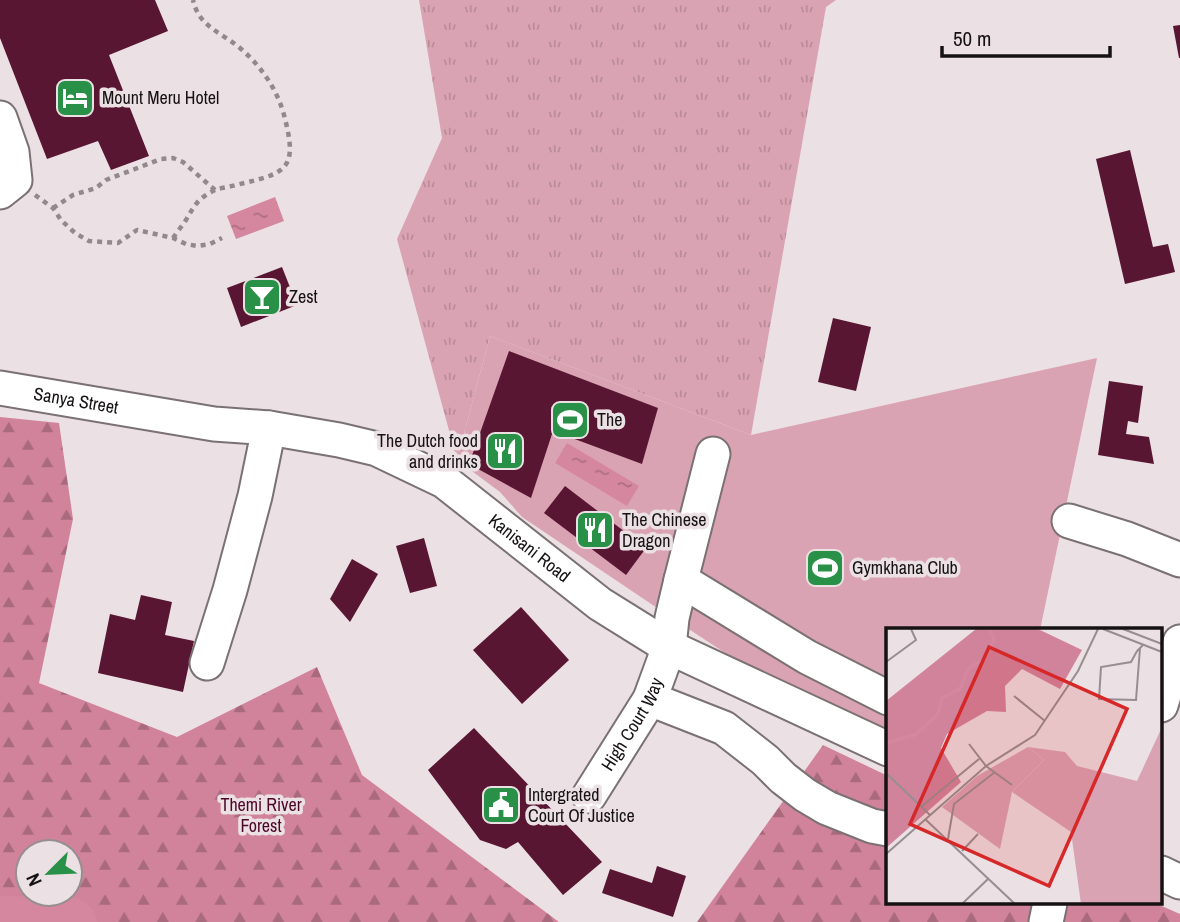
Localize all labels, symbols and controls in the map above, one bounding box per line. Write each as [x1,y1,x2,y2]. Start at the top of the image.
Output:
scale bar [942,14,1110,58]
text: 50 m [953,24,991,53]
hotel icon: Mount Meru Hotel [54,77,96,119]
place label: Mount Meru Hotel [102,85,219,110]
bar icon: Zest [241,276,283,318]
place label: Zest [289,284,318,309]
street label: Sanya Street [32,381,120,420]
sports icon: The [549,399,591,441]
place label: The [597,407,622,432]
place label: The Dutch food and drinks [377,428,478,474]
restaurant icon: The Dutch food and drinks [484,430,526,472]
place label: The Chinese Dragon [622,507,707,553]
street label: Kanisani Road [483,508,576,588]
restaurant icon: The Chinese Dragon [574,509,616,551]
sports icon: Gymkhana Club [804,547,846,589]
place label: Gymkhana Club [852,555,958,580]
inset map [886,628,1162,904]
street label: High Court Way [595,674,669,776]
place label: Intergrated Court Of Justice [528,782,635,828]
public building icon: Intergrated Court Of Justice [480,784,522,826]
park label: Themi River Forest [220,792,302,838]
north arrow [14,838,84,908]
text: N [19,869,48,890]

